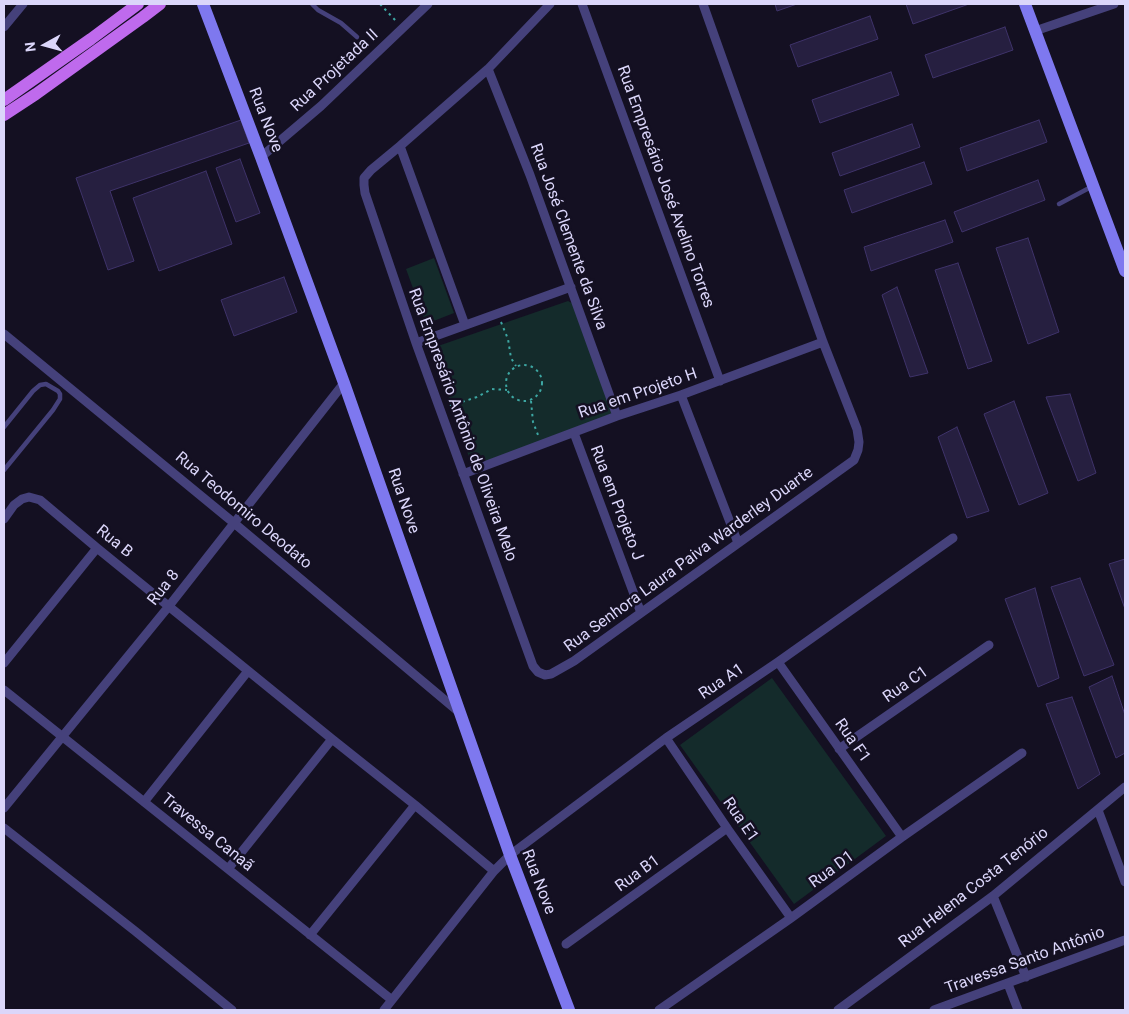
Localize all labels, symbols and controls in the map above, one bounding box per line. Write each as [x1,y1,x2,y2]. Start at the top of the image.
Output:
north arrow [20,20,70,70]
street label: Rua Projetada II [287,26,383,116]
text: N [22,41,39,53]
street label: Rua Empresário José Avelino Torres [612,63,718,311]
street label: Rua Nove [244,85,286,155]
street label: Rua José Clemente da Silva [525,141,611,333]
street label: Rua Empresário Antônio de Oliveira Melo [403,286,521,564]
street label: Rua em Projeto H [576,365,700,423]
street label: Rua em Projeto J [585,443,647,563]
street label: Rua Teodomiro Deodato [171,448,315,574]
street label: Rua Senhora Laura Paiva Warderley Duarte [561,463,817,657]
street label: Rua Nove [383,466,423,536]
street label: Rua B [92,522,136,562]
street label: Rua 8 [144,566,184,610]
street label: Rua A1 [696,660,748,704]
street label: Rua C1 [880,663,932,707]
street label: Rua F1 [830,715,874,767]
street label: Travessa Canaã [157,790,257,876]
street label: Rua E1 [718,794,762,846]
street label: Rua Helena Costa Tenório [895,824,1053,952]
street label: Rua Nove [517,847,559,917]
street label: Rua D1 [806,847,858,893]
street label: Rua B1 [612,851,664,897]
street label: Travessa Santo Antônio [943,923,1107,999]

